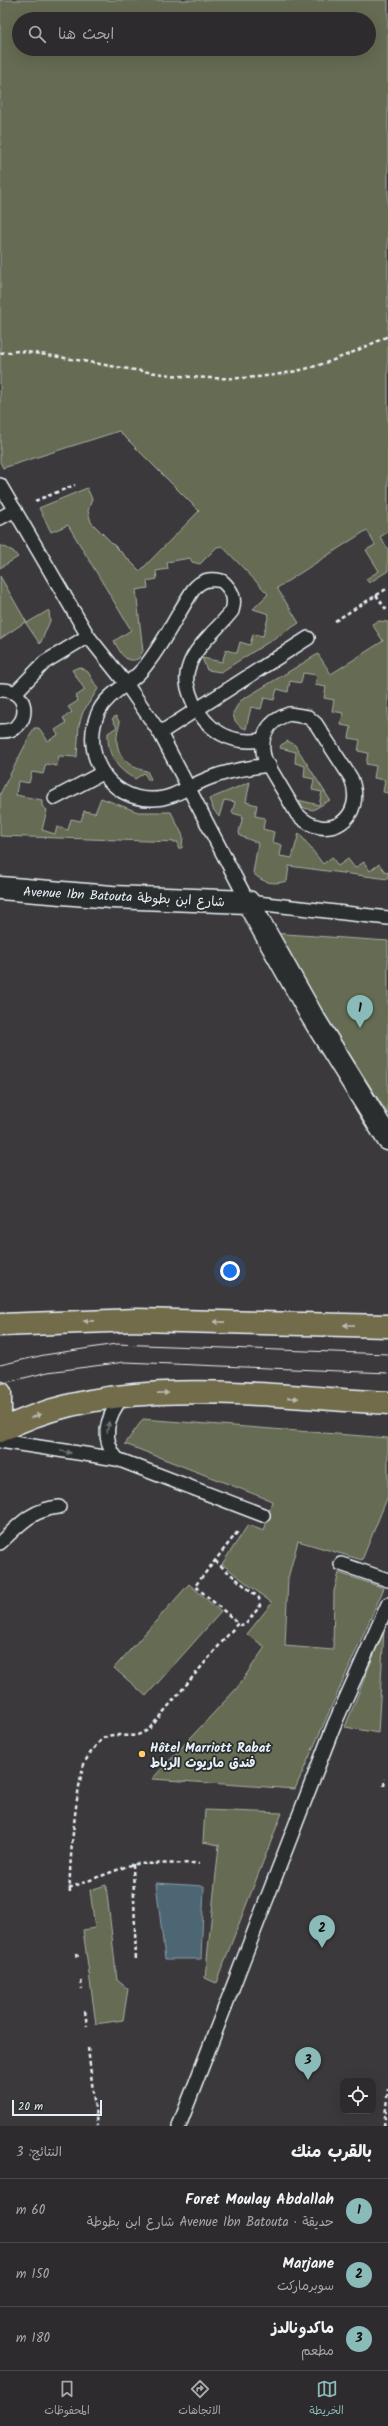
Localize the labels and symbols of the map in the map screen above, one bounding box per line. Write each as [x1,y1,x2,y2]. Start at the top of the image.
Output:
street label: Avenue Ibn Batouta شارع ابن بطوطة [23,882,225,913]
pin: 1 [347,995,373,1028]
your location [220,1261,240,1281]
one-way arrow [82,1318,95,1324]
one-way arrow [212,1319,225,1325]
one-way arrow [342,1322,355,1328]
one-way arrow [157,1390,170,1396]
one-way arrow [287,1395,300,1401]
one-way arrow [30,1413,42,1419]
one-way arrow [105,1421,111,1433]
one-way arrow [60,1449,72,1455]
place label: Hôtel Marriott Rabat فندق ماريوت الرباط [150,1738,271,1774]
marker: Hôtel Marriott Rabat فندق ماريوت الرباط [137,1749,147,1759]
pin: 2 [309,1915,335,1948]
pin: 3 [295,2047,321,2080]
scale bar [12,2098,102,2117]

